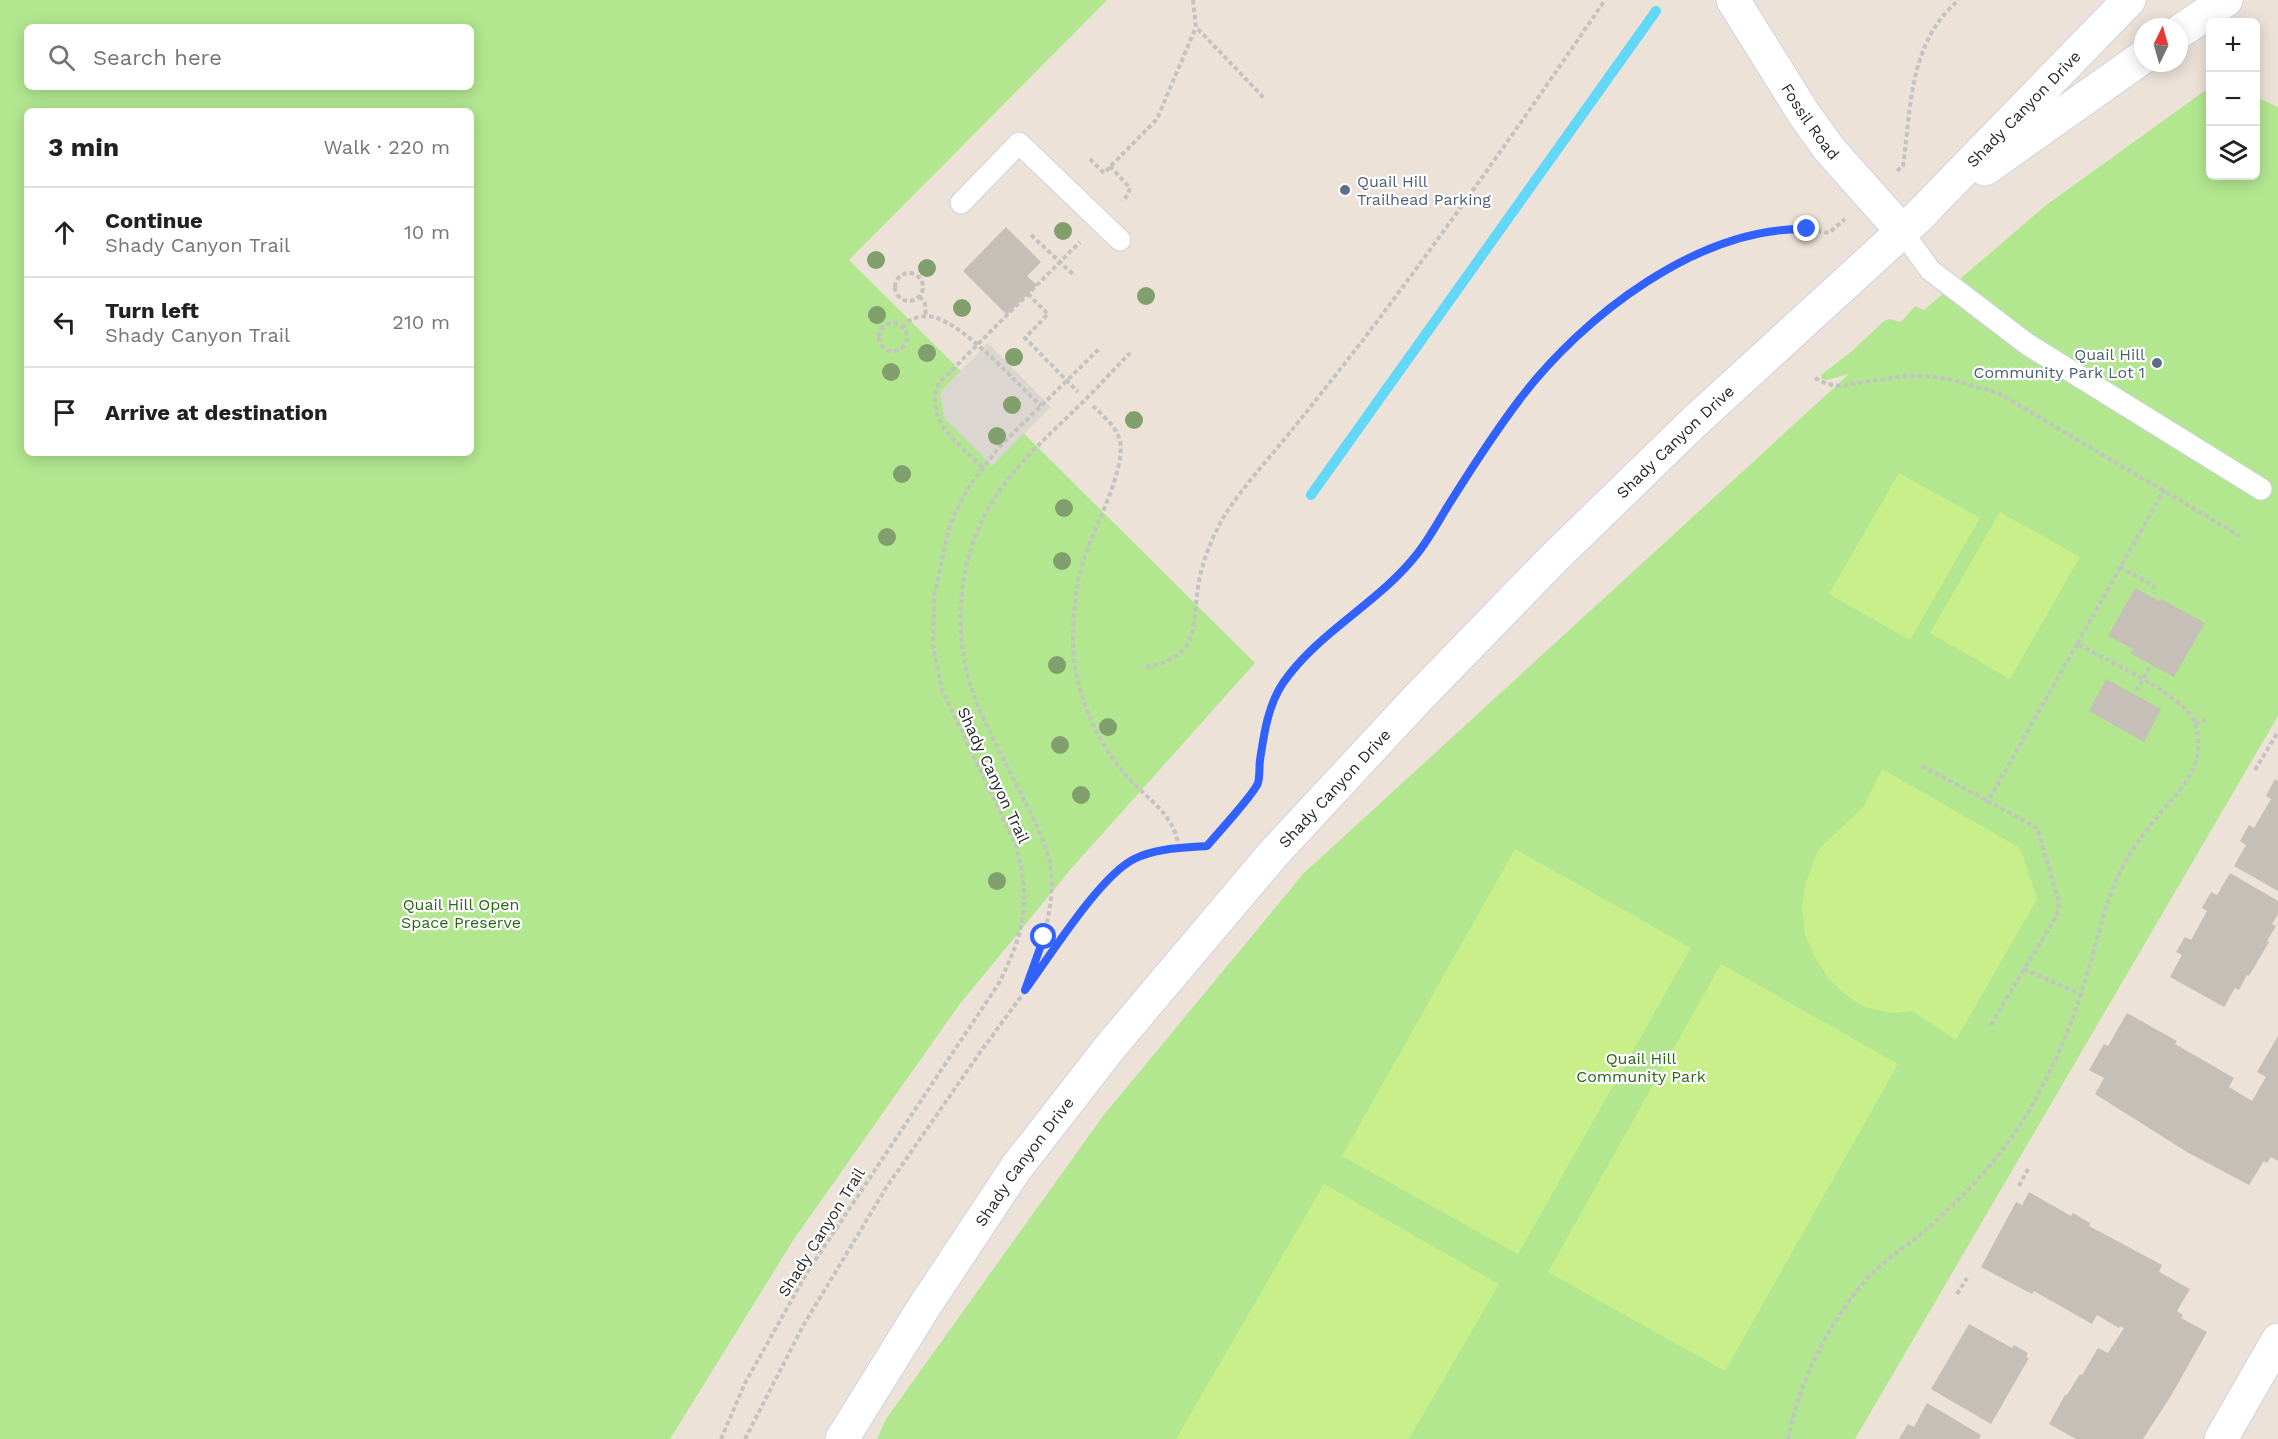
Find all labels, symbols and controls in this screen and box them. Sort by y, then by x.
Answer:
north arrow [2134,18,2188,72]
map controls [2206,18,2260,180]
button: + [2206,18,2260,72]
search box [24,24,474,90]
icon: search [45,41,78,74]
text: Search here [93,45,222,70]
street label: Shady Canyon Drive [1963,47,2085,171]
button: − [2206,72,2260,126]
street label: Fossil Road [1777,80,1843,164]
button: layers [2206,126,2260,180]
text: 3 min [48,132,119,162]
text: Walk · 220 m [323,135,450,159]
place label: Quail Hill Trailhead Parking [1357,172,1491,209]
marker: Quail Hill Trailhead Parking [1338,183,1352,197]
text: Continue [105,208,203,233]
route end [1793,215,1819,241]
icon: ahead [48,216,81,249]
text: 10 m [404,220,450,244]
text: Shady Canyon Trail [105,233,290,257]
text: Turn left [105,298,199,323]
icon: left [48,306,81,339]
text: 210 m [392,310,450,334]
text: Shady Canyon Trail [105,323,290,347]
place label: Quail Hill Community Park Lot 1 [1973,345,2145,382]
marker: Quail Hill Community Park Lot 1 [2150,356,2164,370]
street label: Shady Canyon Drive [1612,381,1738,502]
icon: arrive [48,396,81,429]
text: Arrive at destination [105,400,328,425]
street label: Shady Canyon Trail [954,704,1033,846]
street label: Shady Canyon Drive [1275,725,1395,852]
park label: Quail Hill Open Space Preserve [401,895,521,932]
route start [1030,923,1056,949]
park label: Quail Hill Community Park [1576,1049,1706,1086]
street label: Shady Canyon Drive [971,1093,1078,1230]
street label: Shady Canyon Trail [774,1164,869,1300]

